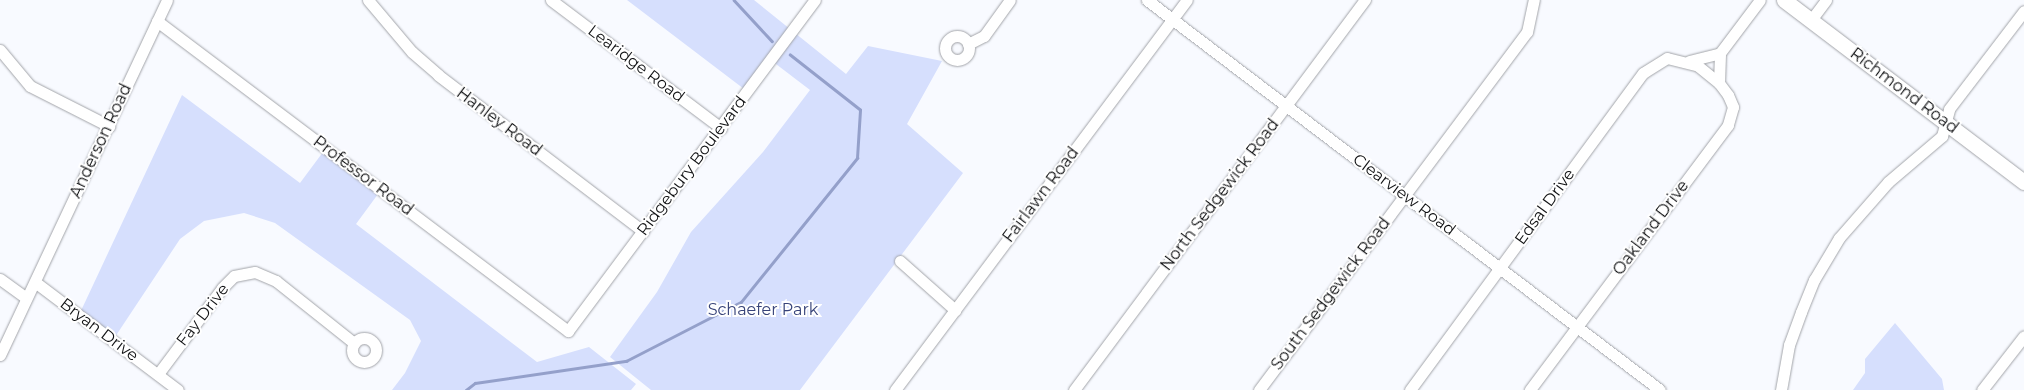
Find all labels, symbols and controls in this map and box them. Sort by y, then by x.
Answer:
street label: Learidge Road [584,21,688,107]
street label: Richmond Road [1846,44,1962,138]
street label: Anderson Road [66,81,136,201]
street label: Hanley Road [453,84,545,160]
street label: Ridgebury Boulevard [633,92,751,240]
street label: North Sedgewick Road [1157,115,1283,275]
street label: Professor Road [309,132,417,220]
street label: Fairlawn Road [999,144,1083,246]
street label: Clearview Road [1349,150,1459,240]
street label: Edsal Drive [1511,165,1579,249]
street label: Oakland Drive [1609,177,1693,279]
street label: South Sedgewick Road [1267,214,1395,374]
street label: Fay Drive [173,280,233,350]
street label: Bryan Drive [56,294,142,366]
park label: Schaefer Park [708,300,818,320]

